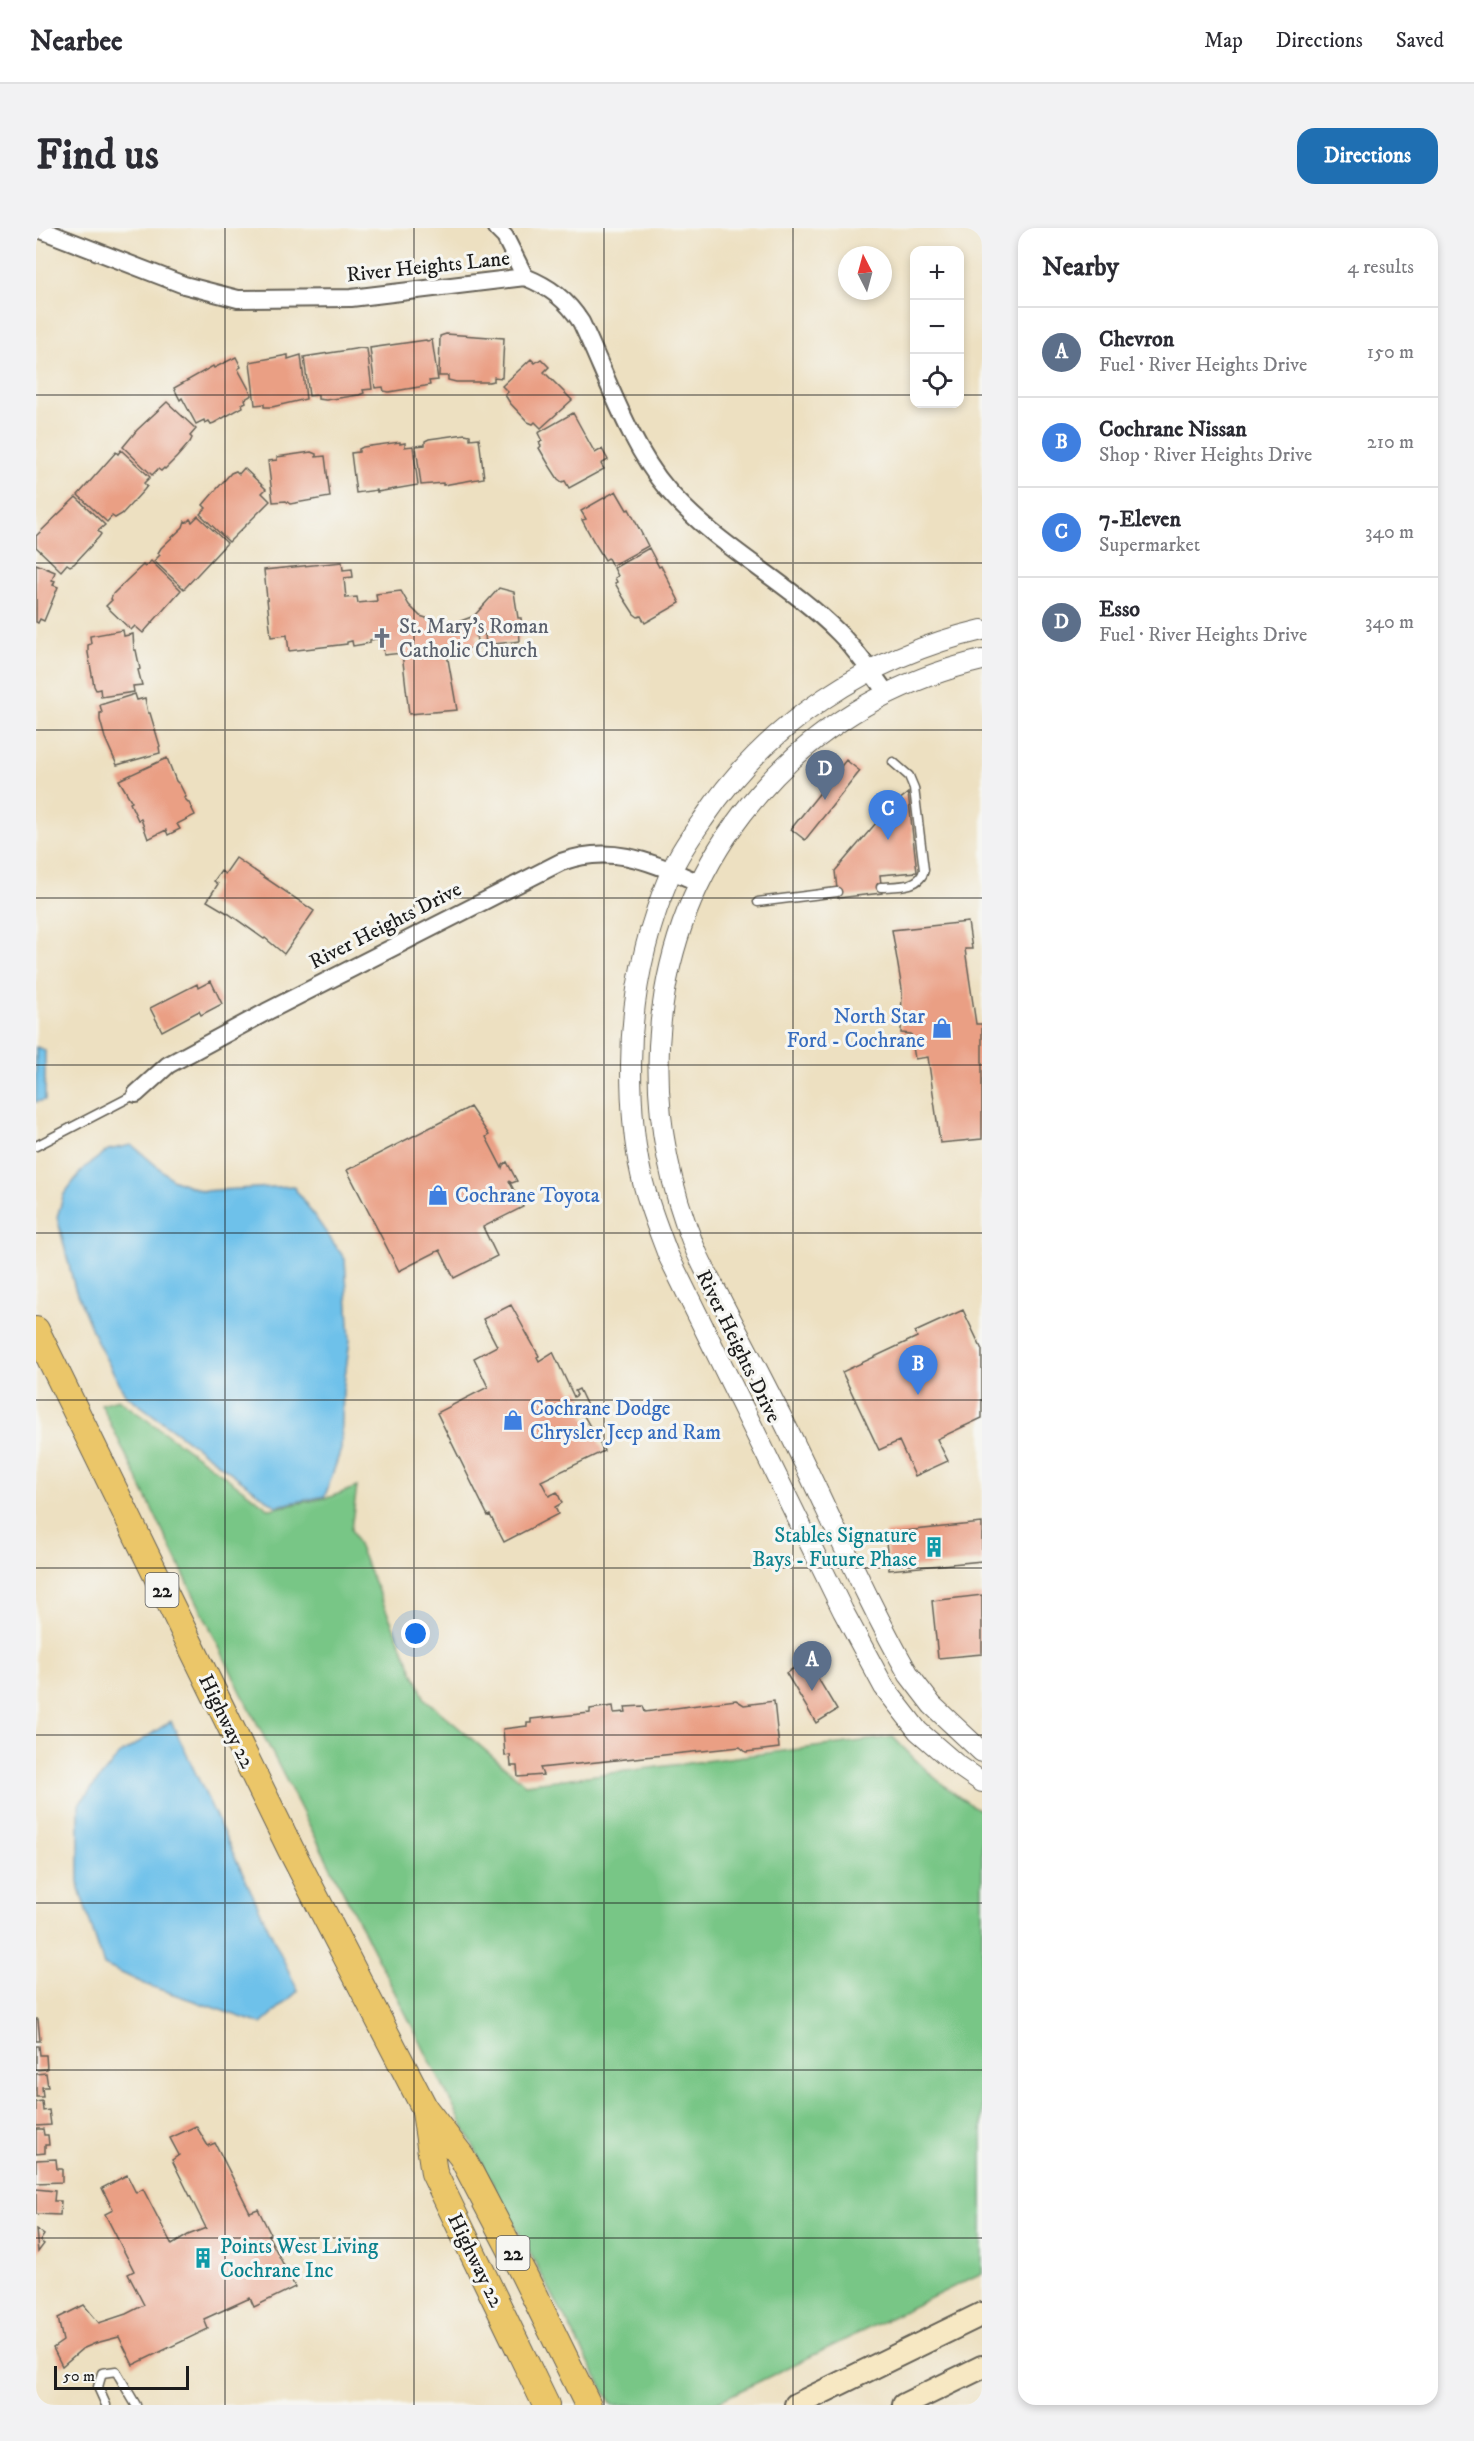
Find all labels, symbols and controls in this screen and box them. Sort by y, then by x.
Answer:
text: Nearbee [30,24,123,59]
text: Map [1204,28,1243,54]
text: Directions [1276,28,1363,54]
text: Saved [1396,28,1444,54]
button: Directions [1297,128,1438,184]
text: Find us [36,130,159,182]
street label: River Heights Lane [345,245,511,288]
north arrow [838,246,892,300]
map controls [910,246,964,408]
button: + [910,246,964,300]
text: Nearby [1042,251,1119,284]
text: 4 results [1347,255,1414,280]
button: − [910,300,964,354]
text: Chevron [1099,326,1174,353]
text: A [1055,340,1068,365]
text: 150 m [1367,340,1414,365]
text: Fuel · River Heights Drive [1099,353,1307,378]
button: locate [910,354,964,408]
text: Cochrane Nissan [1099,416,1247,443]
text: B [1055,430,1068,455]
text: 210 m [1367,430,1414,455]
text: Shop · River Heights Drive [1099,443,1312,468]
text: 7-Eleven [1099,506,1181,533]
text: C [1055,520,1068,545]
text: 340 m [1365,520,1414,545]
text: Supermarket [1099,533,1200,558]
text: Esso [1099,596,1140,623]
text: D [1054,610,1069,635]
text: 340 m [1365,610,1414,635]
place label: St. Mary's Roman Catholic Church [399,614,549,664]
text: Fuel · River Heights Drive [1099,623,1307,648]
church icon: St. Mary's Roman Catholic Church [370,626,394,650]
pin: D [806,750,844,800]
pin: C [868,790,908,840]
street label: River Heights Drive [305,876,466,975]
place label: North Star Ford - Cochrane [786,1004,925,1054]
shop icon: North Star Ford - Cochrane [930,1016,954,1040]
shop icon: Cochrane Toyota [426,1183,450,1207]
place label: Cochrane Toyota [455,1183,600,1209]
street label: River Heights Drive [690,1266,787,1428]
pin: B [898,1346,938,1395]
place label: Cochrane Dodge Chrysler Jeep and Ram [530,1396,721,1446]
shop icon: Cochrane Dodge Chrysler Jeep and Ram [501,1408,525,1432]
place label: Stables Signature Bays - Future Phase [752,1523,917,1573]
building icon: Stables Signature Bays - Future Phase [922,1535,946,1559]
road number: 22 [146,1573,178,1607]
your location [401,1619,430,1648]
pin: A [792,1642,832,1691]
street label: Highway 22 [192,1670,260,1773]
street label: Highway 22 [441,2209,509,2312]
place label: Points West Living Cochrane Inc [220,2234,379,2284]
road number: 22 [496,2236,530,2270]
building icon: Points West Living Cochrane Inc [191,2246,215,2270]
scale bar [54,2363,189,2390]
text: 50 m [63,2366,95,2386]

